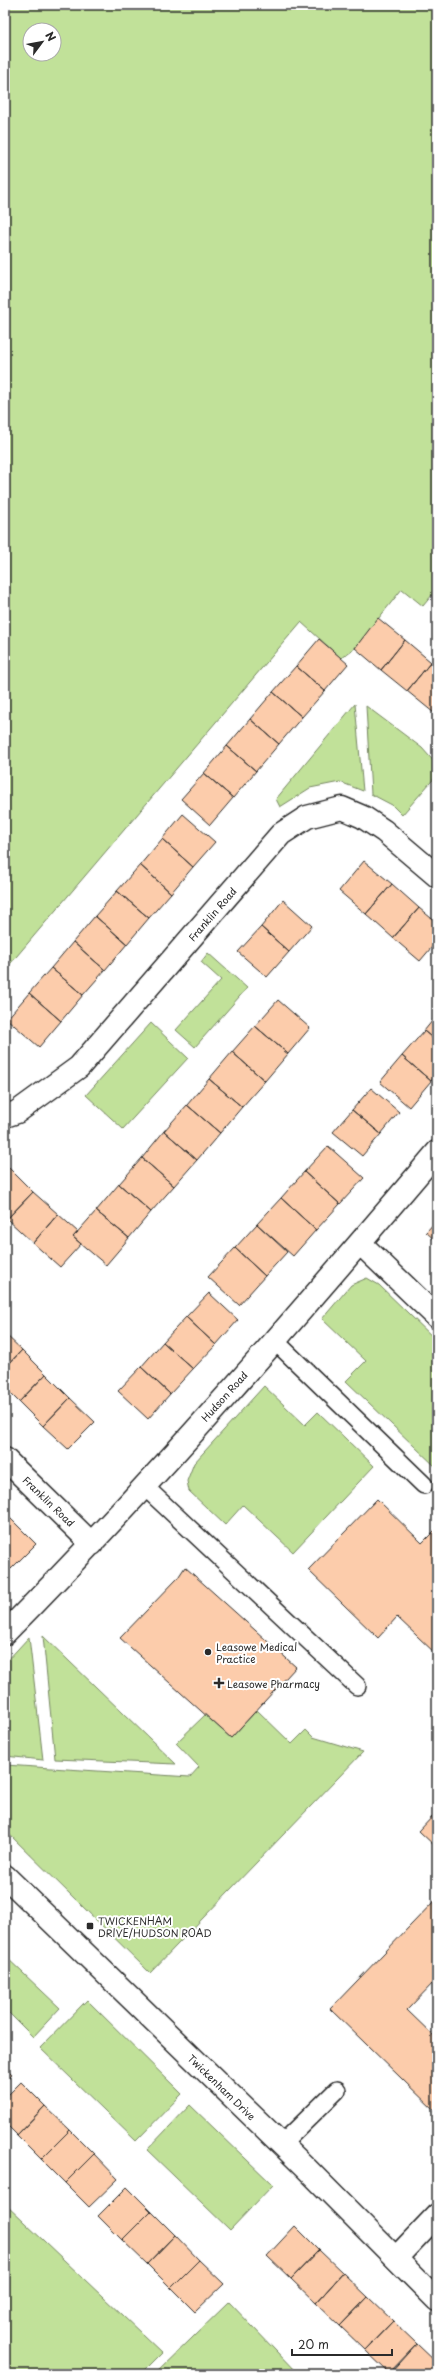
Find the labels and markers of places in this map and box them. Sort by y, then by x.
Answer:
place label: Leasowe Medical Practice [216,1639,297,1666]
marker: Leasowe Medical Practice [203,1647,213,1657]
place label: Leasowe Pharmacy [227,1676,320,1691]
marker: Leasowe Pharmacy [214,1678,224,1688]
place label: TWICKENHAM DRIVE/HUDSON ROAD [98,1913,212,1940]
marker: TWICKENHAM DRIVE/HUDSON ROAD [85,1921,95,1931]

